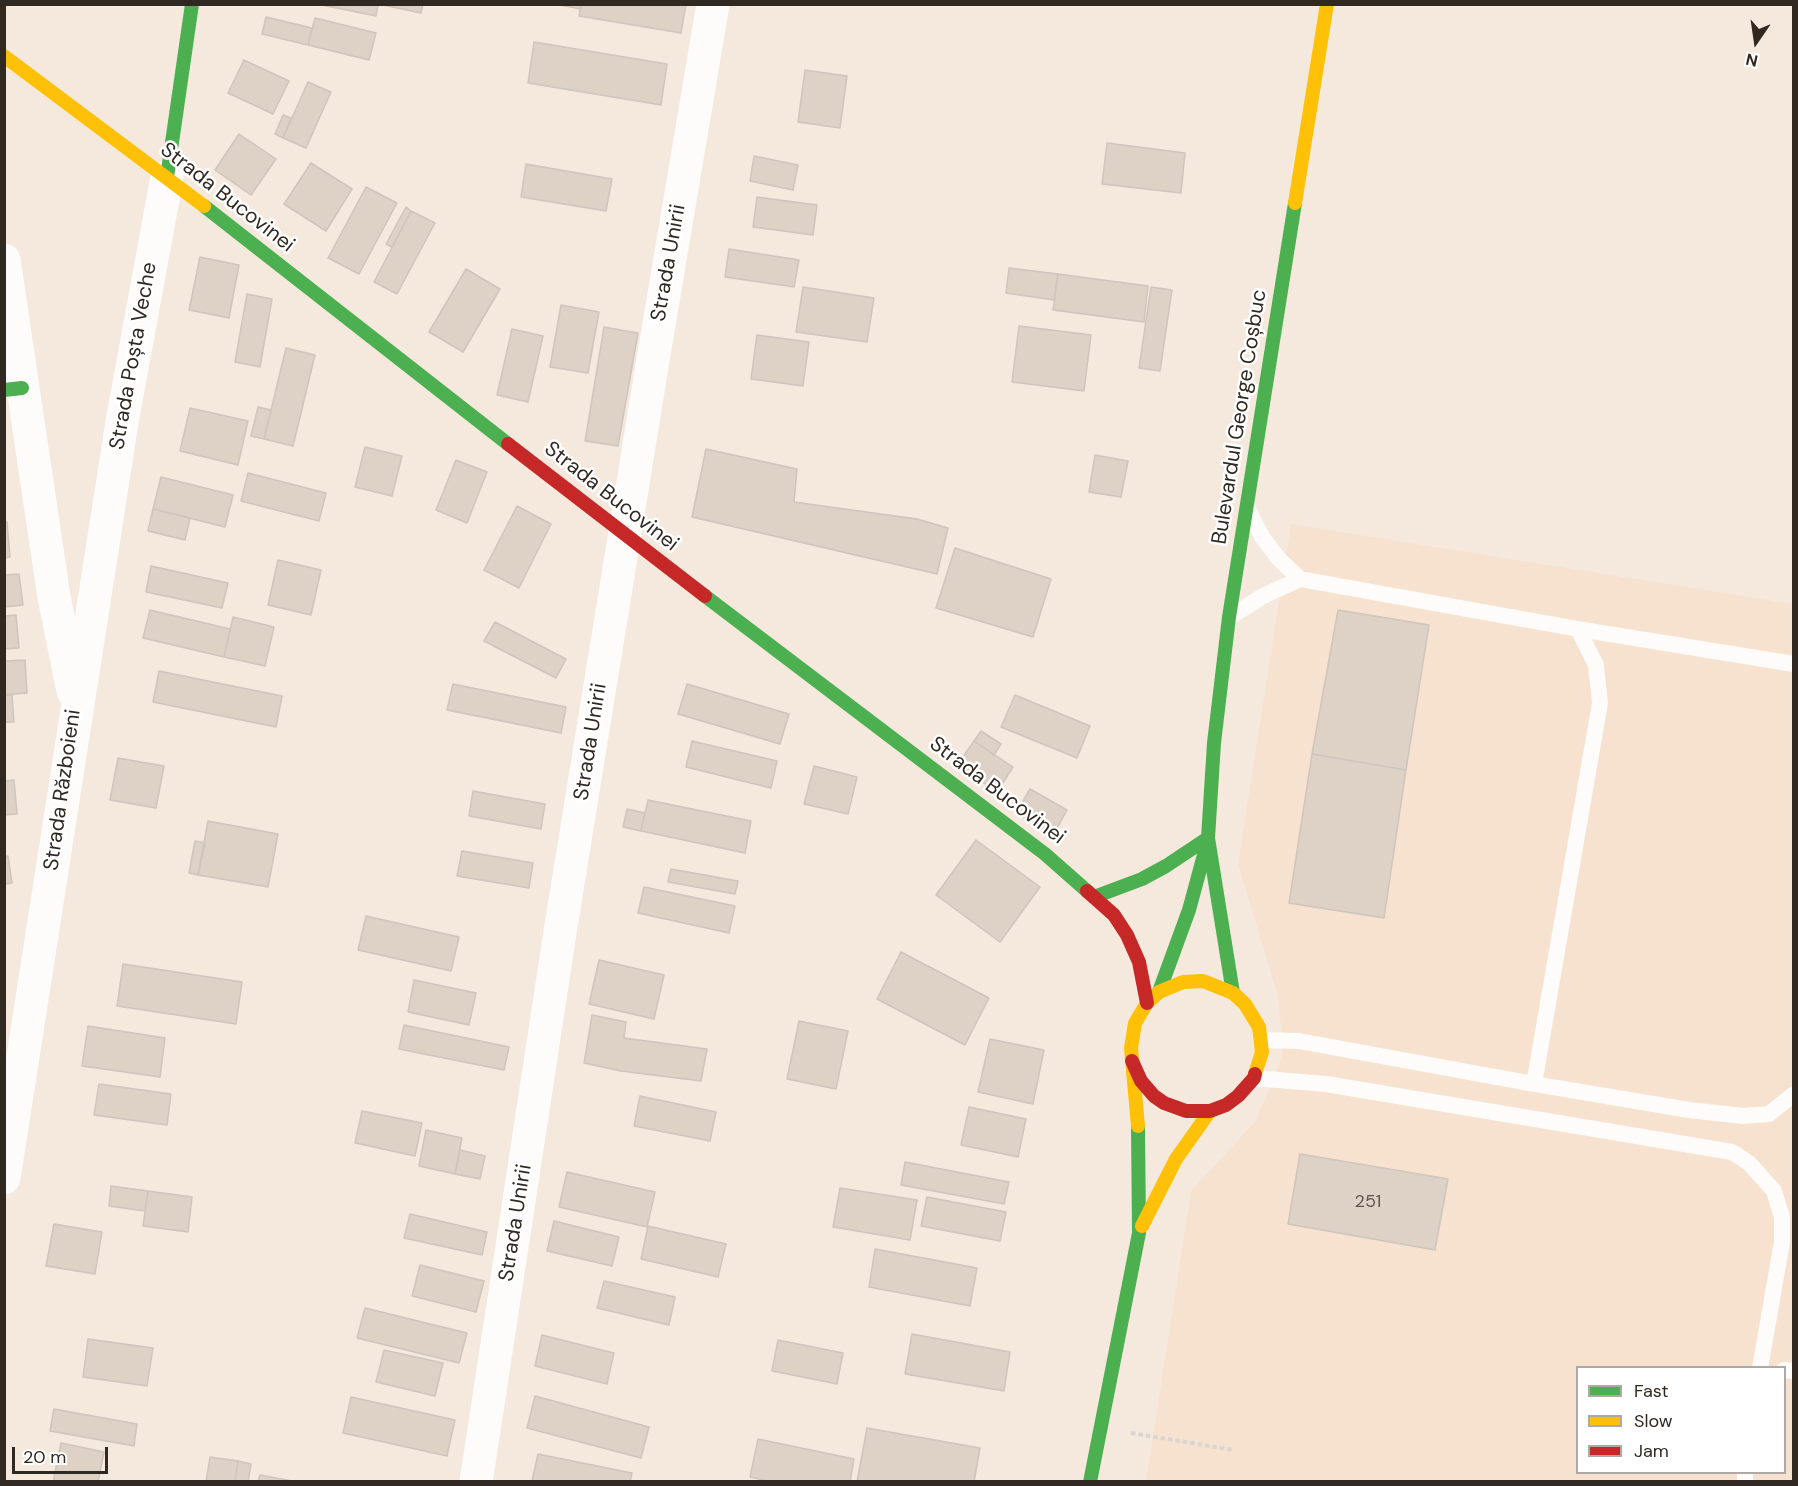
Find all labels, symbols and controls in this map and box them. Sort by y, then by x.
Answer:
north arrow [1726,12,1786,72]
text: N [1744,48,1760,72]
street label: Strada Bucovinei [155,138,299,258]
street label: Strada Unirii [646,202,692,324]
street label: Strada Poșta Veche [105,260,163,452]
street label: Bulevardul George Coșbuc [1207,288,1273,546]
street label: Strada Bucovinei [539,437,683,557]
street label: Strada Unirii [569,682,613,802]
street label: Strada Războieni [39,708,87,872]
street label: Strada Bucovinei [924,732,1070,850]
street label: Strada Unirii [494,1163,538,1283]
house number: 251 [1355,1191,1381,1213]
legend [1576,1366,1786,1474]
text: Fast [1634,1379,1669,1403]
text: Slow [1634,1409,1673,1433]
scale bar [15,1435,111,1473]
text: Jam [1634,1439,1669,1463]
text: 20 m [23,1445,66,1469]

